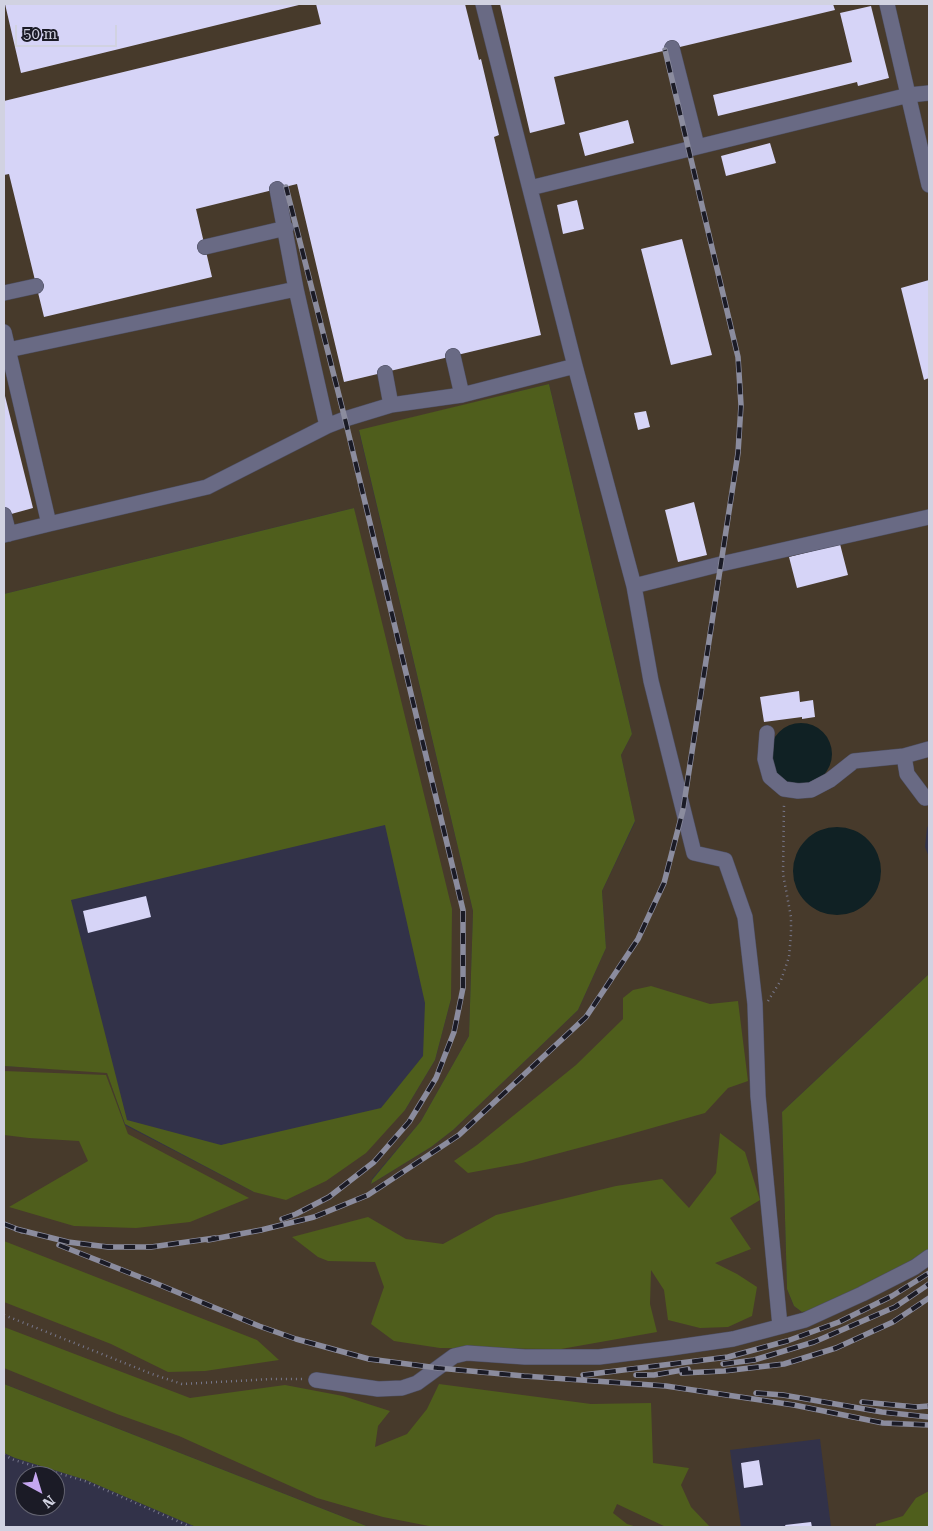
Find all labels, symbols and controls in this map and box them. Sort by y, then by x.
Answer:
scale bar [18,15,120,47]
text: 50 m [23,25,57,43]
north arrow [15,1466,65,1516]
text: N [40,1492,58,1511]

